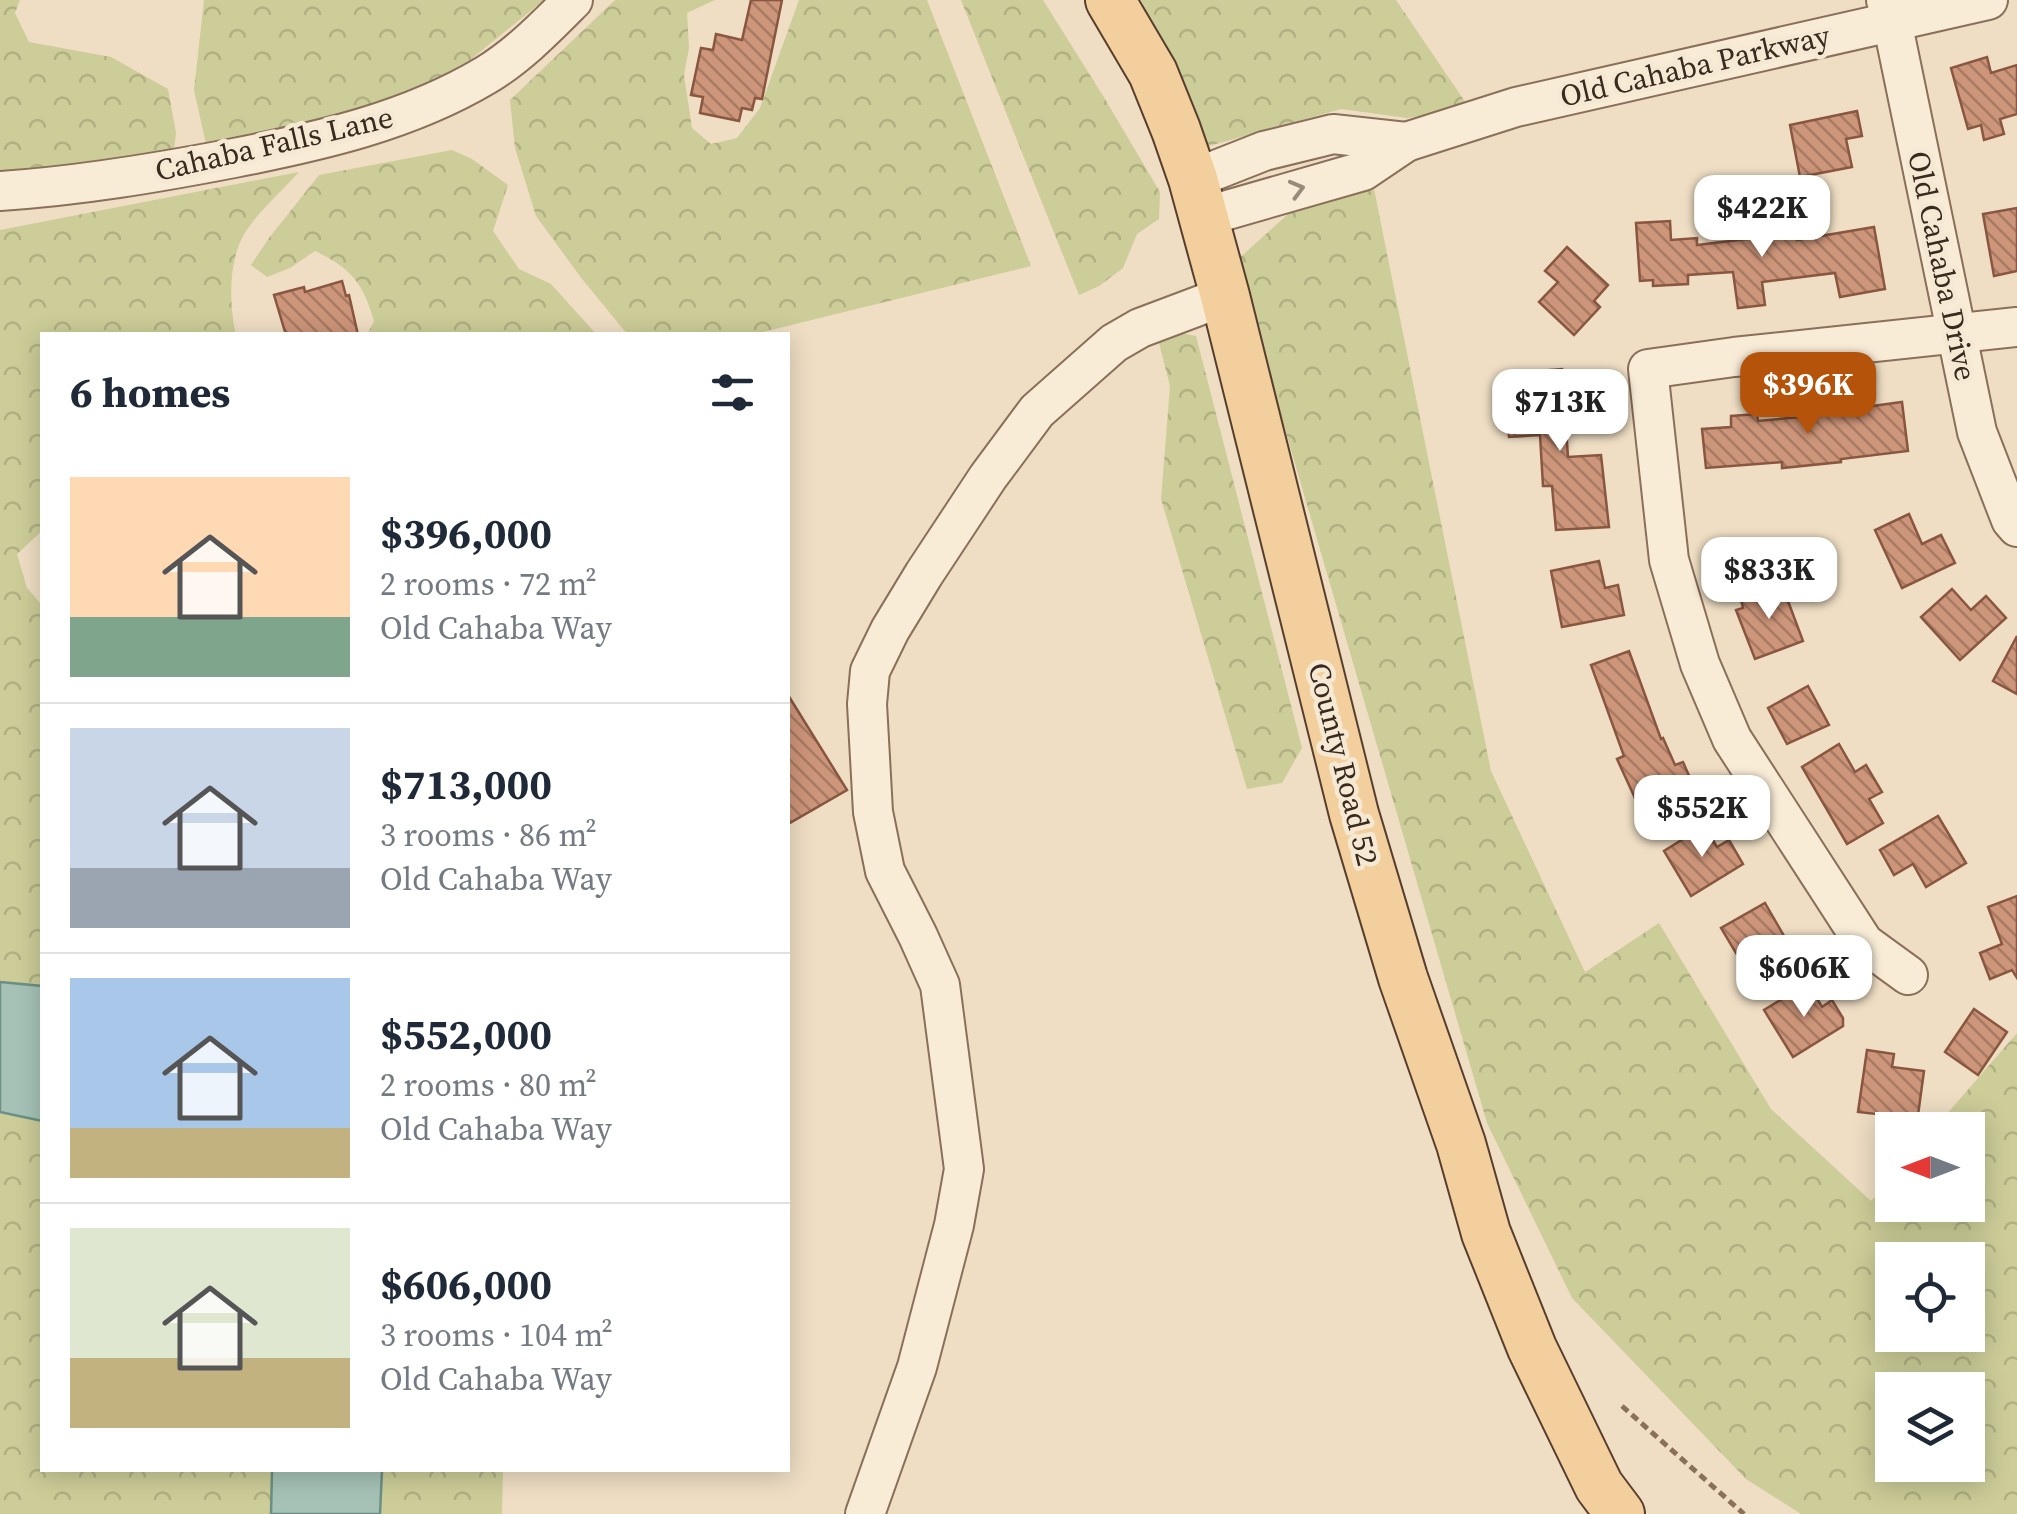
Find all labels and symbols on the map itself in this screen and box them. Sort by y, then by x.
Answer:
street label: Old Cahaba Parkway [1556,14,1834,116]
street label: Cahaba Falls Lane [151,96,397,191]
street label: Old Cahaba Drive [1898,147,1987,384]
pin: $422K [1692,175,1832,260]
one-way arrow [1288,179,1305,200]
pin: $396K [1738,352,1878,437]
pin: $713K [1490,369,1630,454]
pin: $833K [1699,537,1839,622]
street label: County Road 52 [1298,658,1389,870]
pin: $552K [1632,775,1772,860]
pin: $606K [1734,935,1874,1020]
north arrow [1875,1112,1985,1222]

